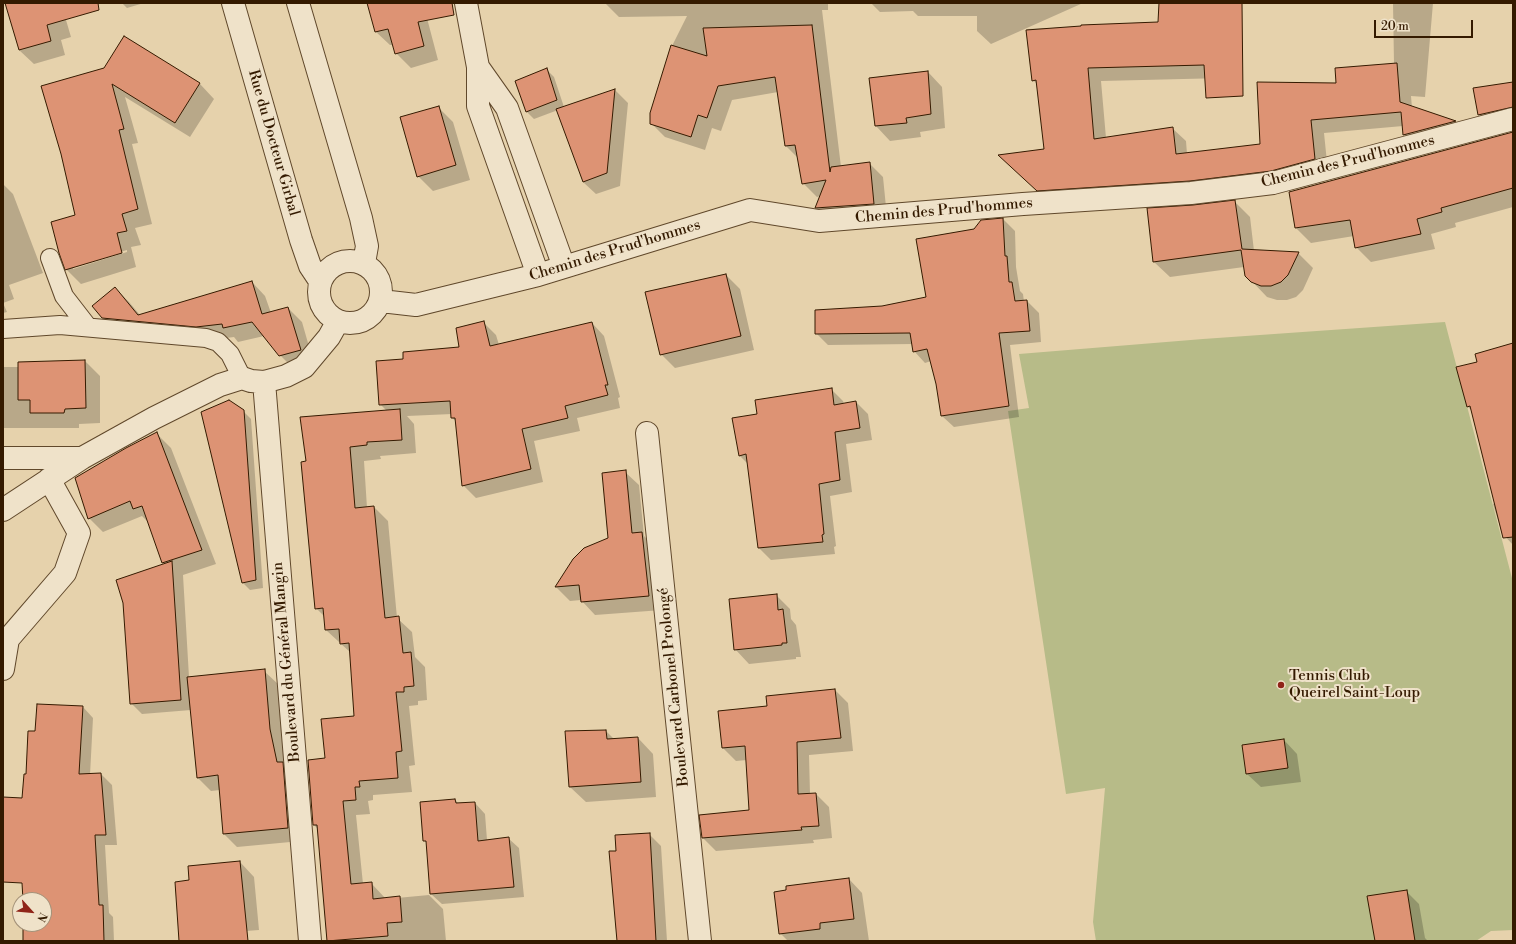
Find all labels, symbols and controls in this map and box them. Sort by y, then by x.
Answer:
scale bar [1376,12,1475,38]
text: 20 m [1381,19,1409,34]
street label: Rue du Docteur Girbal [244,68,302,218]
street label: Chemin des Prud'hommes [1259,132,1437,192]
street label: Chemin des Prud'hommes [855,194,1033,228]
street label: Chemin des Prud'hommes [527,216,703,286]
street label: Boulevard du Général Mangin [269,561,305,763]
street label: Boulevard Carbonel Prolongé [655,587,693,787]
place label: Tennis Club Queirel Saint-Loup [1289,667,1420,702]
marker: Tennis Club Queirel Saint-Loup [1276,680,1286,690]
north arrow [12,892,52,932]
text: N [34,910,50,924]

